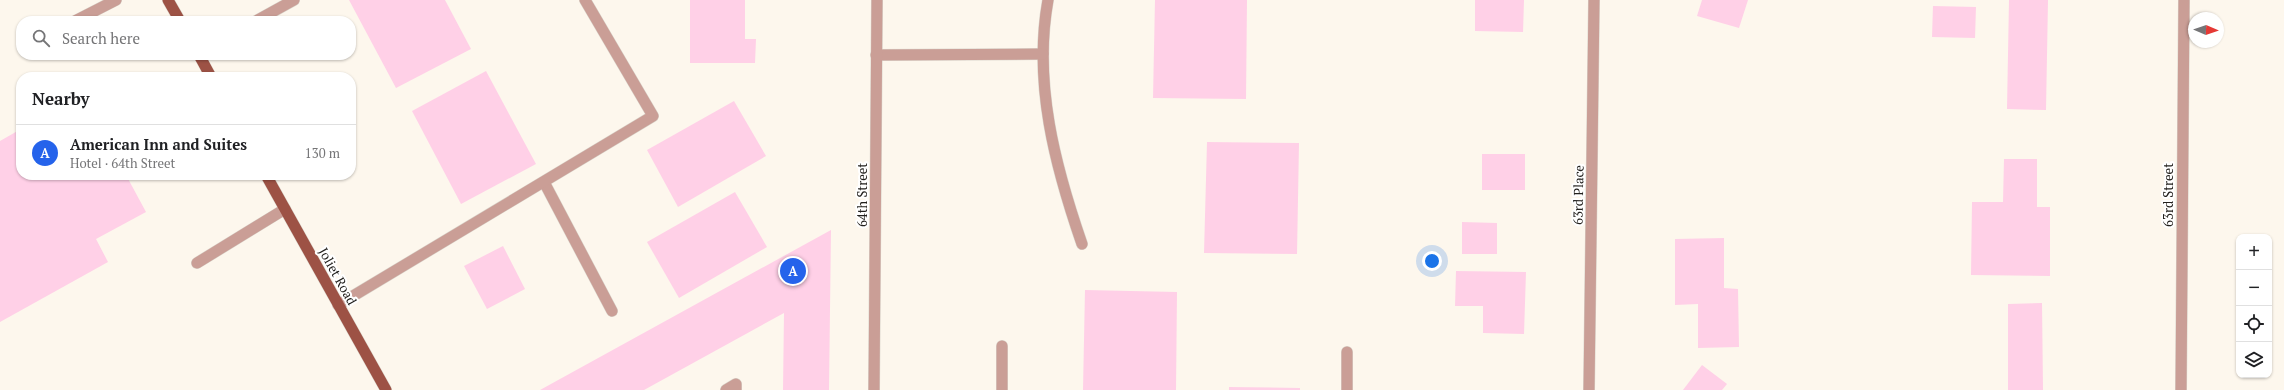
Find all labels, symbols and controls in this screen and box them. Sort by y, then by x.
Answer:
north arrow [2188,12,2224,48]
search box [16,16,356,60]
icon: search [30,27,52,49]
text: Search here [62,28,140,48]
text: Nearby [32,87,90,110]
text: American Inn and Suites [70,134,247,154]
text: A [40,144,50,162]
text: 130 m [305,144,340,162]
text: Hotel · 64th Street [70,154,175,172]
street label: 64th Street [853,163,871,227]
street label: 63rd Street [2159,163,2177,227]
street label: 63rd Place [1568,165,1588,225]
map controls [2236,234,2272,378]
button: + [2236,234,2272,270]
street label: Joliet Road [315,244,361,308]
your location [1422,251,1442,271]
pin: A [780,256,806,286]
button: − [2236,270,2272,306]
button: locate [2236,306,2272,342]
button: layers [2236,342,2272,378]

